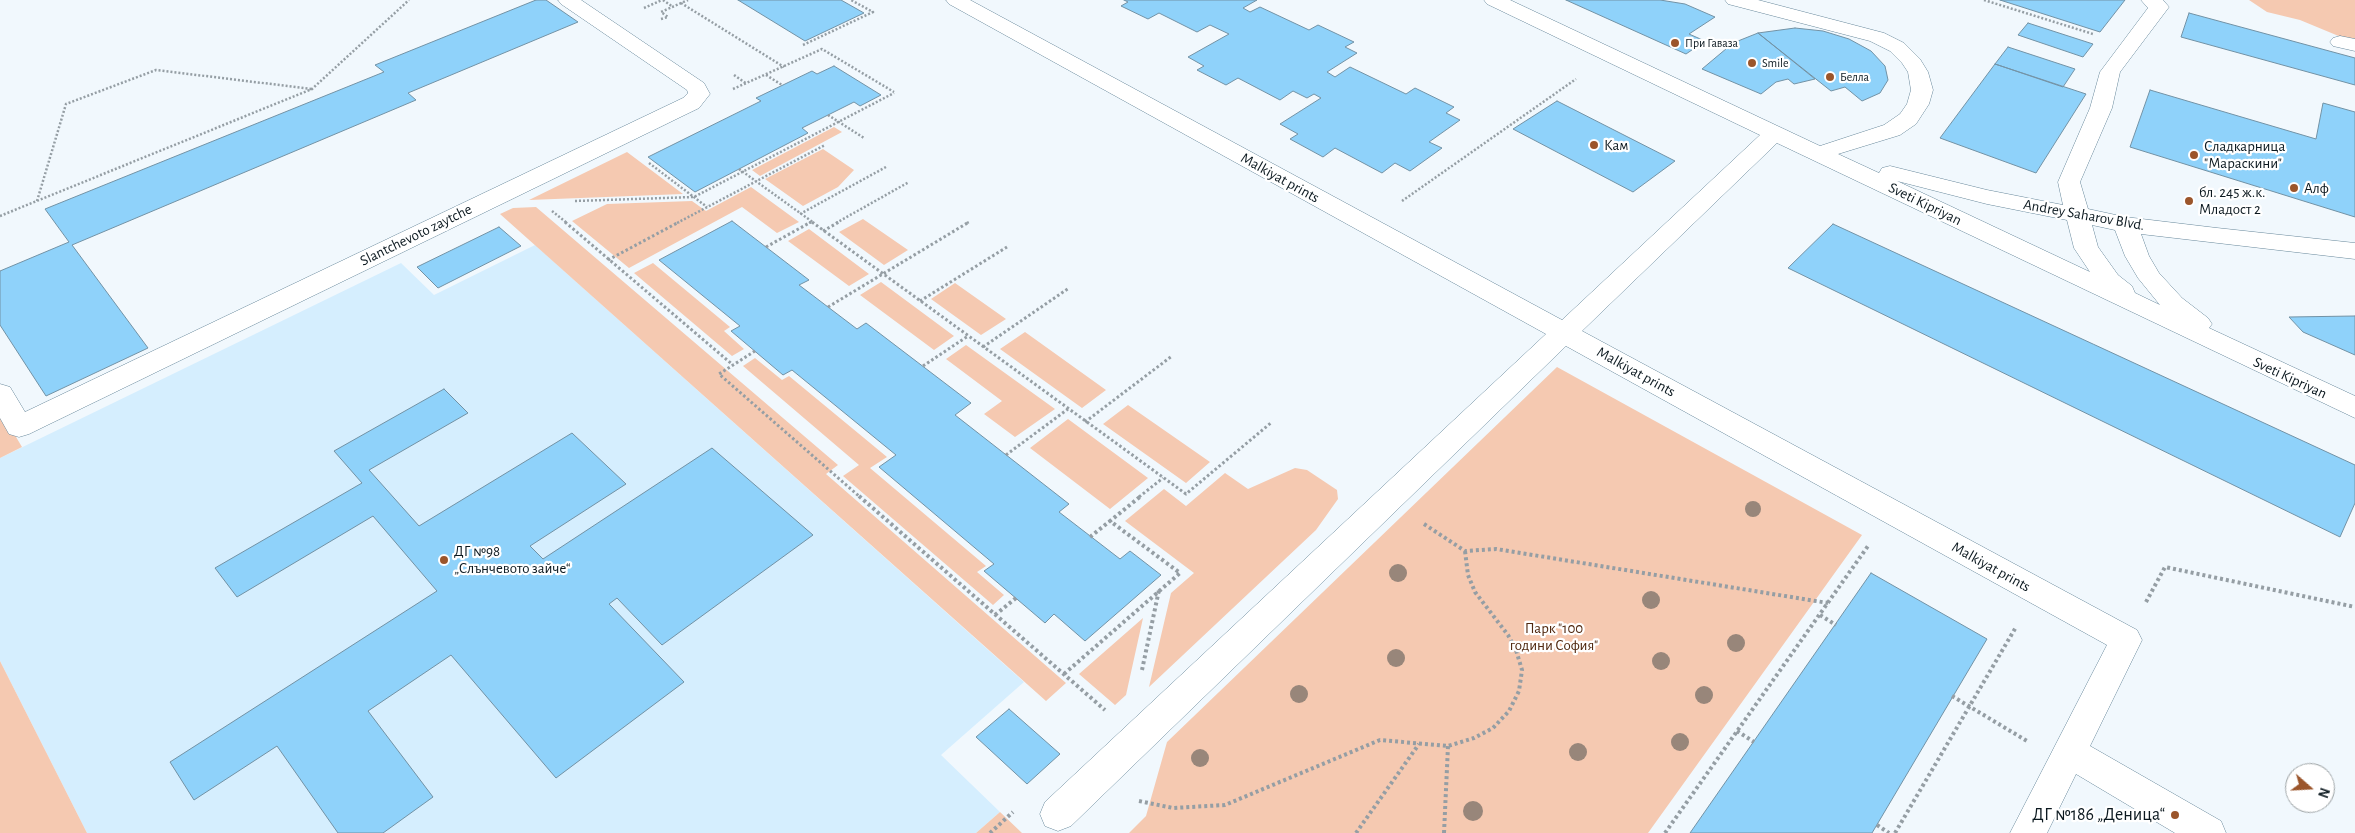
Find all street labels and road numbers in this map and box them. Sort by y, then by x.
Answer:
street label: Malkiyat prints [1238,149,1322,207]
street label: Sveti Kipriyan [1885,179,1965,229]
street label: Andrey Saharov Blvd. [2022,195,2146,235]
street label: Slantchevoto zaytche [357,200,475,270]
street label: Malkiyat prints [1594,343,1678,401]
street label: Sveti Kipriyan [2250,353,2330,403]
street label: Malkiyat prints [1949,538,2033,596]

